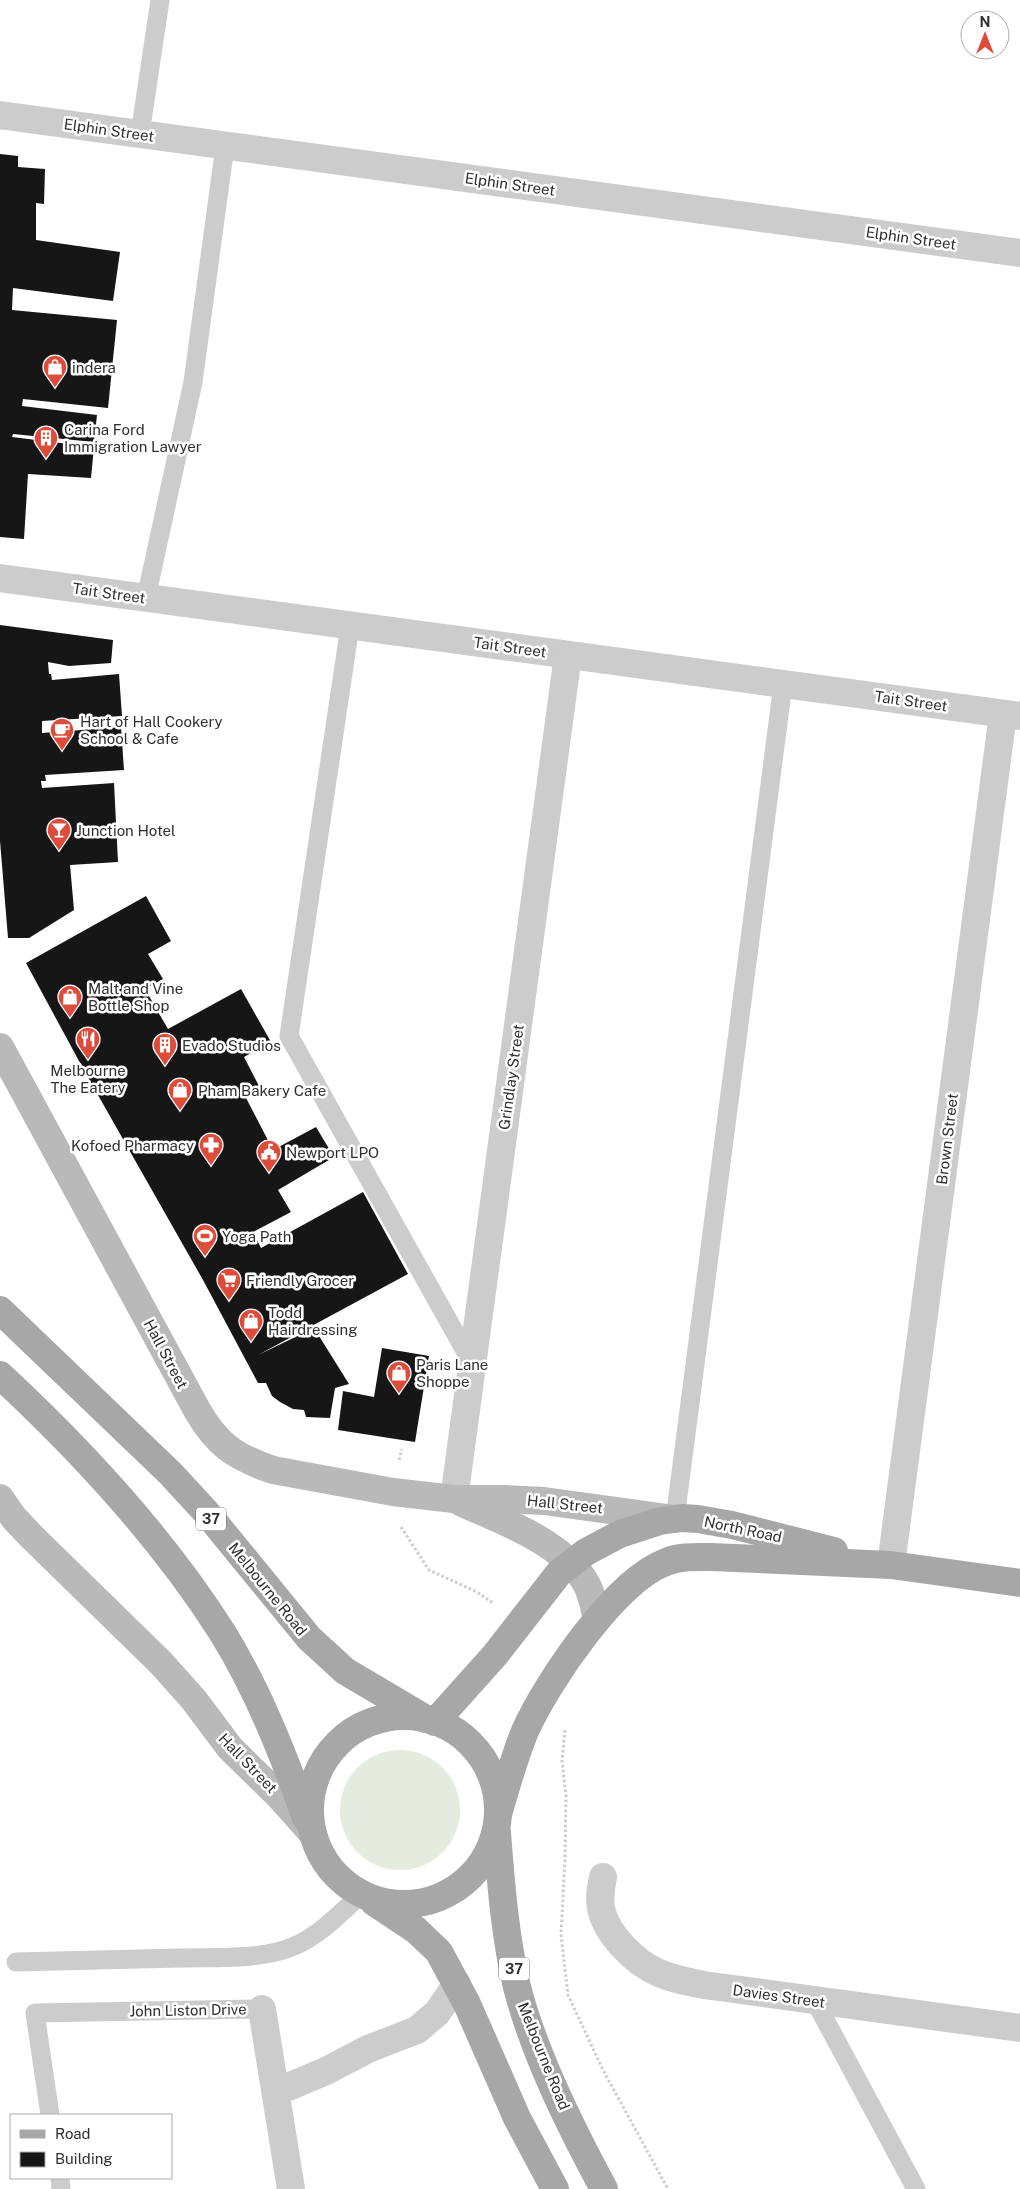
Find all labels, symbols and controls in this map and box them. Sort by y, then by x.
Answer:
north arrow [960,10,1010,60]
text: N [980,14,990,30]
street label: Elphin Street [63,115,155,145]
street label: Elphin Street [464,169,556,199]
street label: Elphin Street [865,223,957,253]
shop icon: indera [42,354,68,388]
place label: indera [72,359,116,376]
place label: Carina Ford Immigration Lawyer [64,421,202,455]
building icon: Carina Ford Immigration Lawyer [33,425,59,459]
street label: Tait Street [72,579,147,607]
street label: Tait Street [473,633,548,661]
street label: Tait Street [874,687,949,715]
place label: Hart of Hall Cookery School & Cafe [80,713,223,747]
cafe icon: Hart of Hall Cookery School & Cafe [49,717,75,751]
bar icon: Junction Hotel [46,817,72,851]
place label: Junction Hotel [76,822,176,839]
place label: Malt and Vine Bottle Shop [88,980,183,1014]
shop icon: Malt and Vine Bottle Shop [57,984,83,1018]
street label: Grindlay Street [495,1023,527,1131]
restaurant icon: Melbourne The Eatery [75,1026,101,1060]
building icon: Evado Studios [152,1032,178,1066]
place label: Evado Studios [182,1037,281,1054]
place label: Melbourne The Eatery [50,1062,126,1096]
shop icon: Pham Bakery Cafe [167,1077,193,1111]
place label: Pham Bakery Cafe [198,1082,326,1099]
street label: Brown Street [933,1092,961,1186]
pharmacy icon: Kofoed Pharmacy [198,1132,224,1166]
place label: Kofoed Pharmacy [71,1137,194,1154]
public building icon: Newport LPO [256,1139,282,1173]
place label: Newport LPO [286,1144,379,1161]
sports icon: Yoga Path [192,1223,218,1257]
place label: Yoga Path [222,1228,292,1245]
supermarket icon: Friendly Grocer [216,1267,242,1301]
place label: Friendly Grocer [246,1272,354,1289]
place label: Todd Hairdressing [268,1304,357,1338]
shop icon: Todd Hairdressing [238,1308,264,1342]
street label: Hall Street [141,1316,191,1392]
place label: Paris Lane Shoppe [416,1356,488,1390]
shop icon: Paris Lane Shoppe [386,1360,412,1394]
street label: Hall Street [526,1492,604,1516]
road number: 37 [196,1508,226,1530]
street label: North Road [703,1512,783,1546]
street label: Melbourne Road [225,1539,311,1639]
street label: Hall Street [215,1730,281,1796]
road number: 37 [499,1958,529,1980]
street label: Davies Street [732,1981,826,2011]
street label: John Liston Drive [129,2000,247,2020]
street label: Melbourne Road [515,2000,573,2112]
legend [10,2114,172,2179]
text: Road [55,2125,91,2142]
text: Building [55,2150,113,2167]

